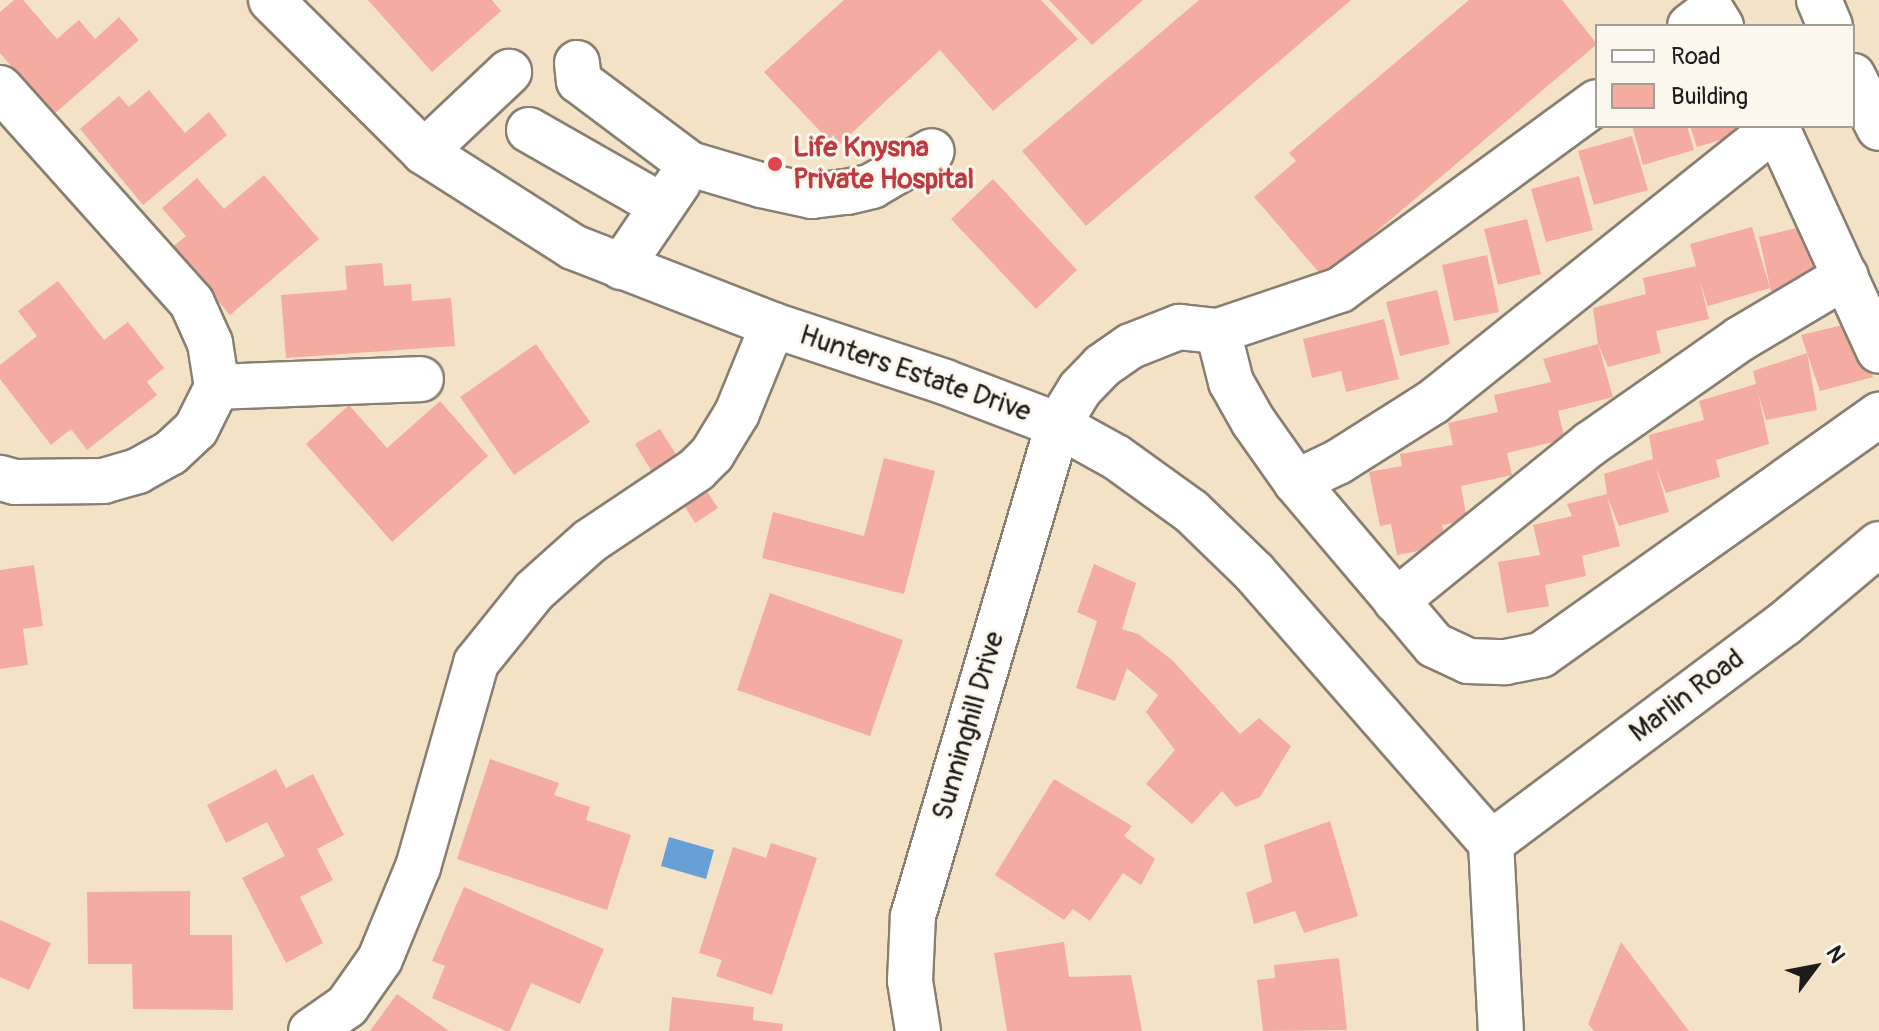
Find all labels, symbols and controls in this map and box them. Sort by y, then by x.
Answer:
legend [1595,24,1855,128]
text: Road [1671,42,1721,71]
text: Building [1671,82,1748,111]
place label: Life Knysna Private Hospital [793,131,974,197]
marker: Life Knysna Private Hospital [764,153,786,175]
street label: Hunters Estate Drive [795,319,1035,429]
street label: Sunninghill Drive [926,628,1012,824]
street label: Marlin Road [1623,642,1751,750]
north arrow [1775,927,1855,1007]
text: N [1820,941,1851,968]

